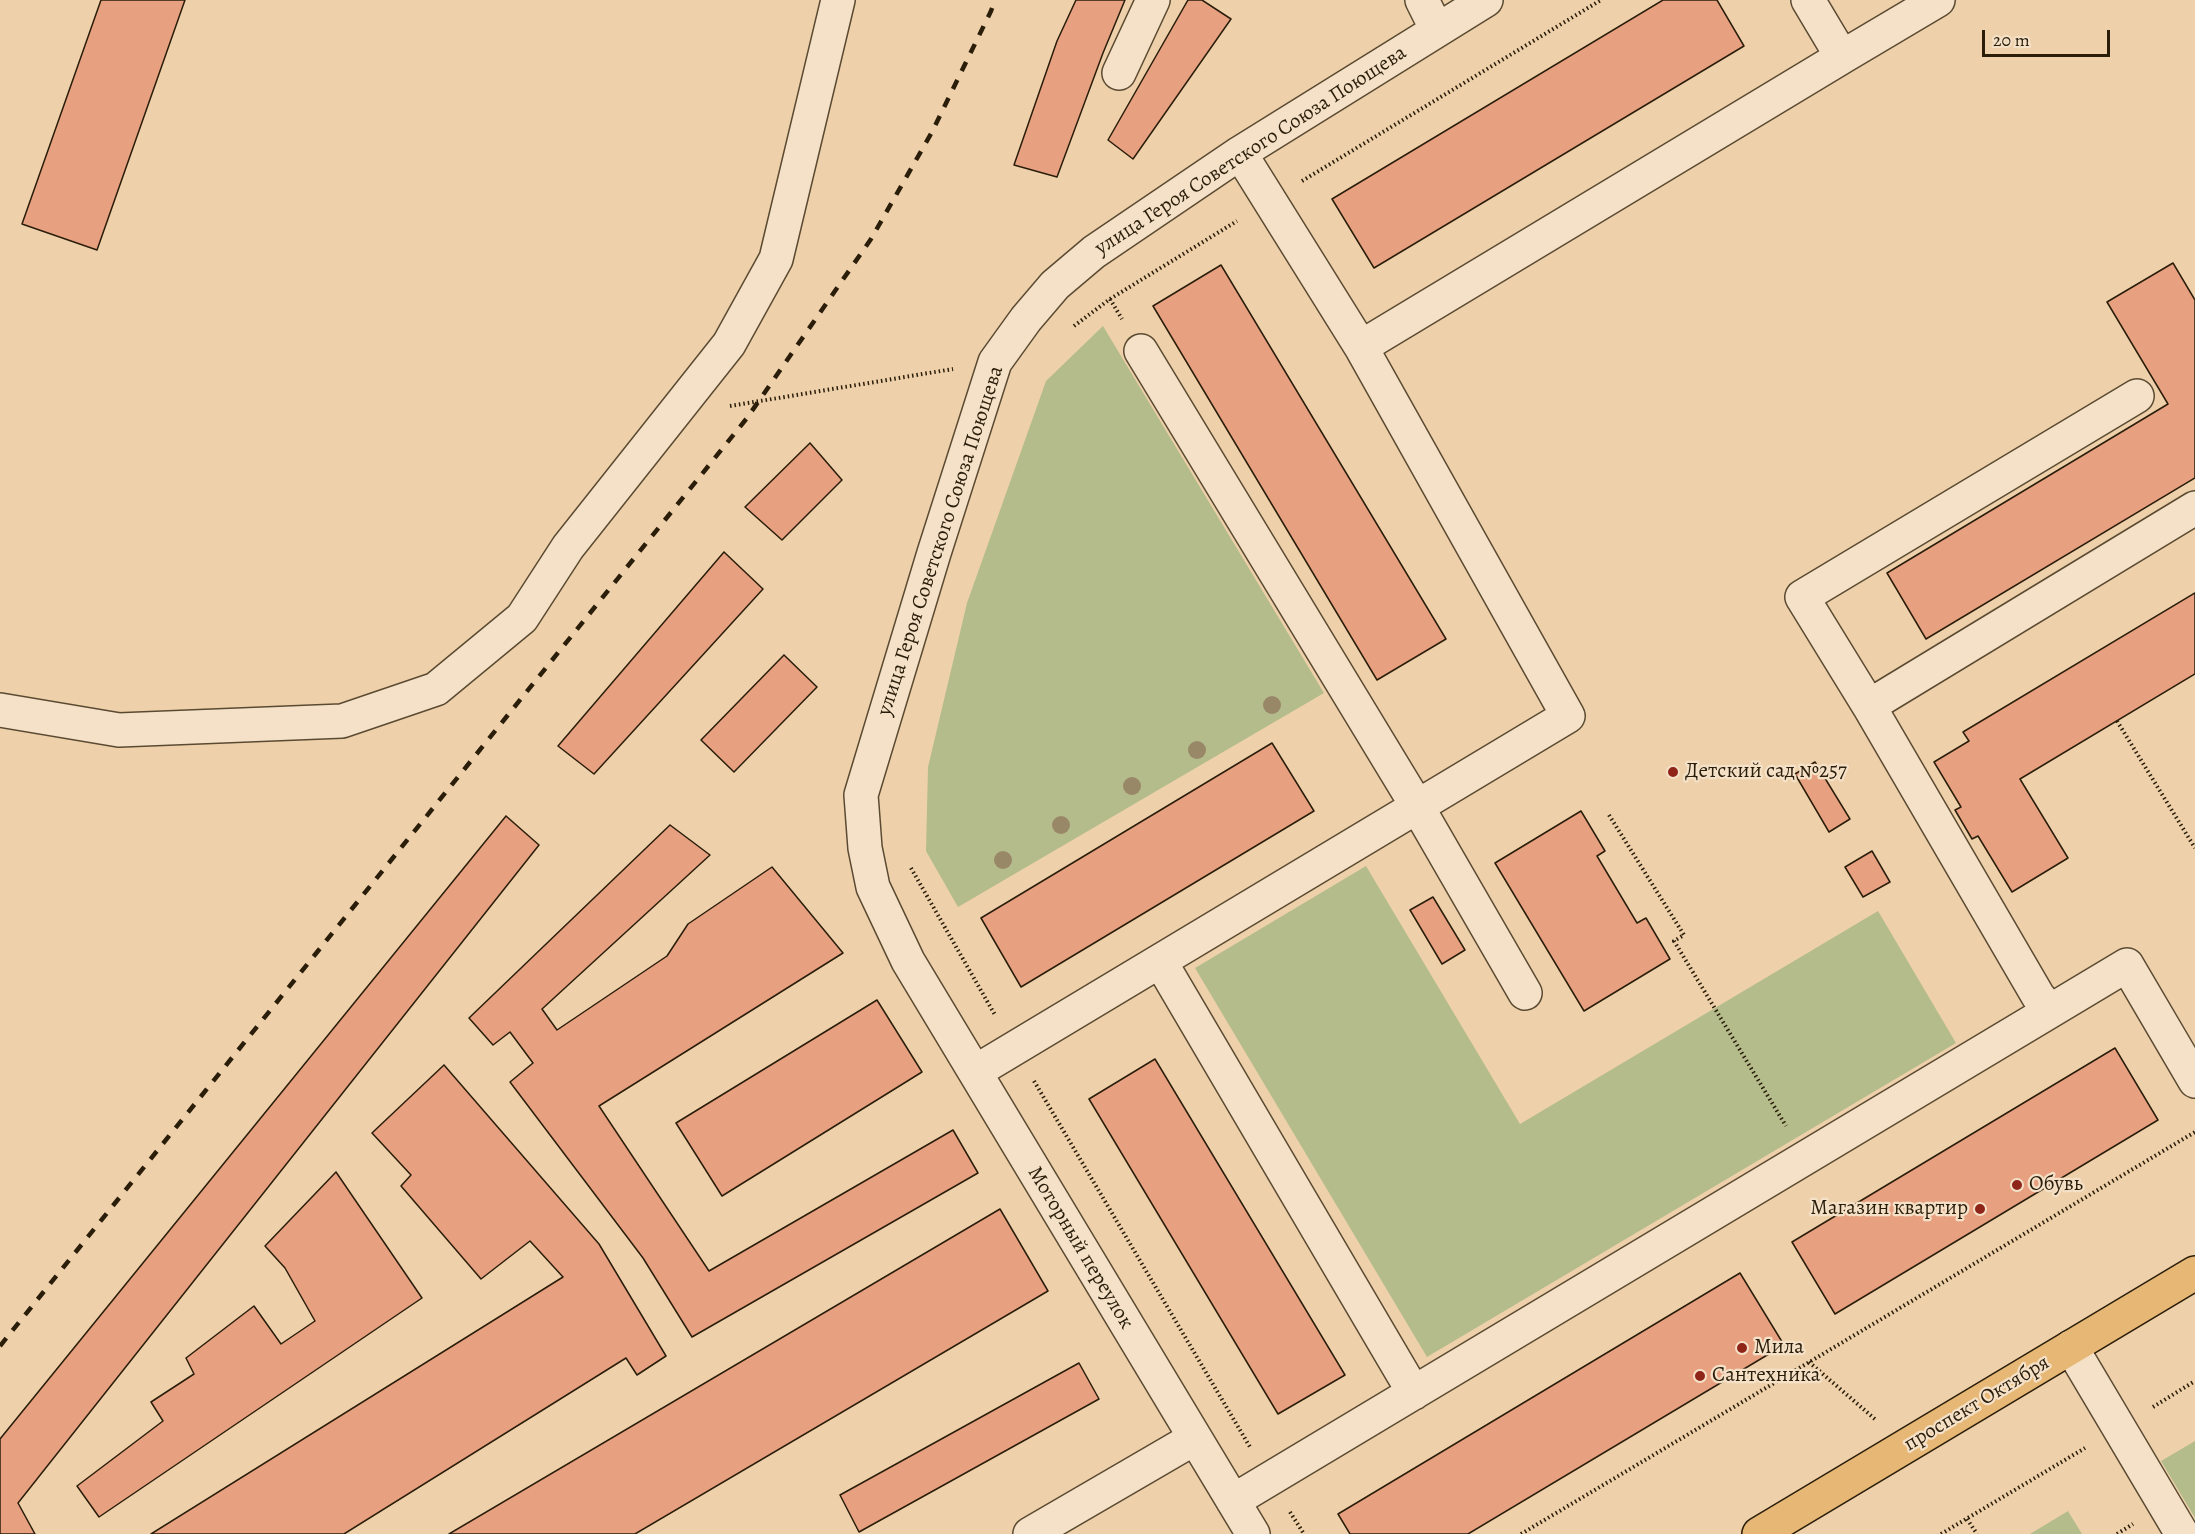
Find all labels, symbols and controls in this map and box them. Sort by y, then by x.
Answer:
scale bar [1985,18,2112,56]
text: 20 m [1993,28,2030,52]
street label: улица Героя Советского Союза Поющева [1091,41,1411,261]
street label: улица Героя Советского Союза Поющева [872,363,1010,719]
place label: Детский сад №257 [1685,759,1847,785]
marker: Детский сад №257 [1666,765,1680,779]
street label: Моторный переулок [1021,1162,1139,1334]
place label: Обувь [2029,1172,2083,1198]
marker: Обувь [2010,1178,2024,1192]
place label: Магазин квартир [1810,1196,1968,1222]
marker: Магазин квартир [1973,1202,1987,1216]
place label: Мила [1754,1335,1804,1361]
marker: Мила [1735,1341,1749,1355]
street label: проспект Октября [1900,1351,2054,1457]
place label: Сантехника [1712,1363,1821,1389]
marker: Сантехника [1693,1369,1707,1383]

